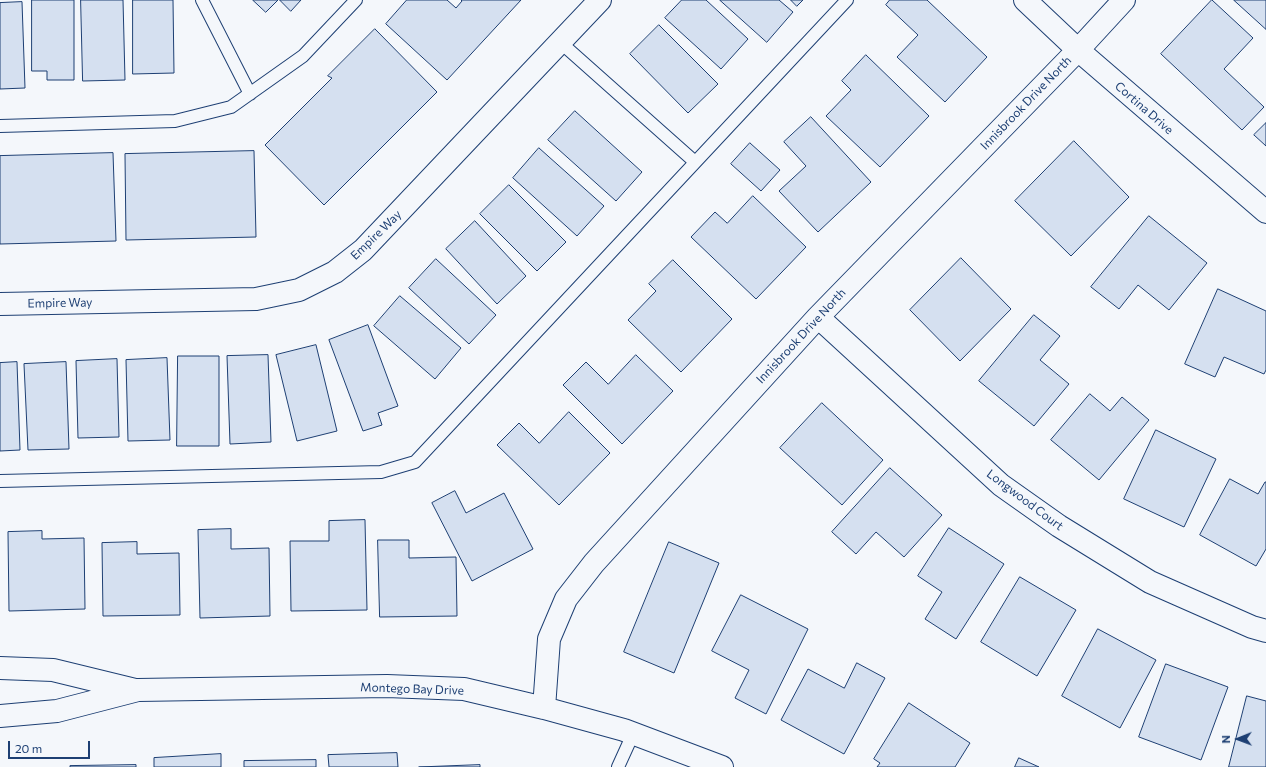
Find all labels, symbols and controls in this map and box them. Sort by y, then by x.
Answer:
street label: Innisbrook Drive North [978,53,1074,153]
street label: Cortina Drive [1112,79,1176,137]
street label: Empire Way [348,207,404,263]
street label: Innisbrook Drive North [753,286,849,386]
street label: Empire Way [27,295,93,311]
street label: Longwood Court [984,467,1066,533]
street label: Montego Bay Drive [360,680,464,698]
north arrow [1218,719,1258,759]
scale bar [10,733,92,759]
text: N [1219,735,1232,743]
text: 20 m [15,741,42,755]

